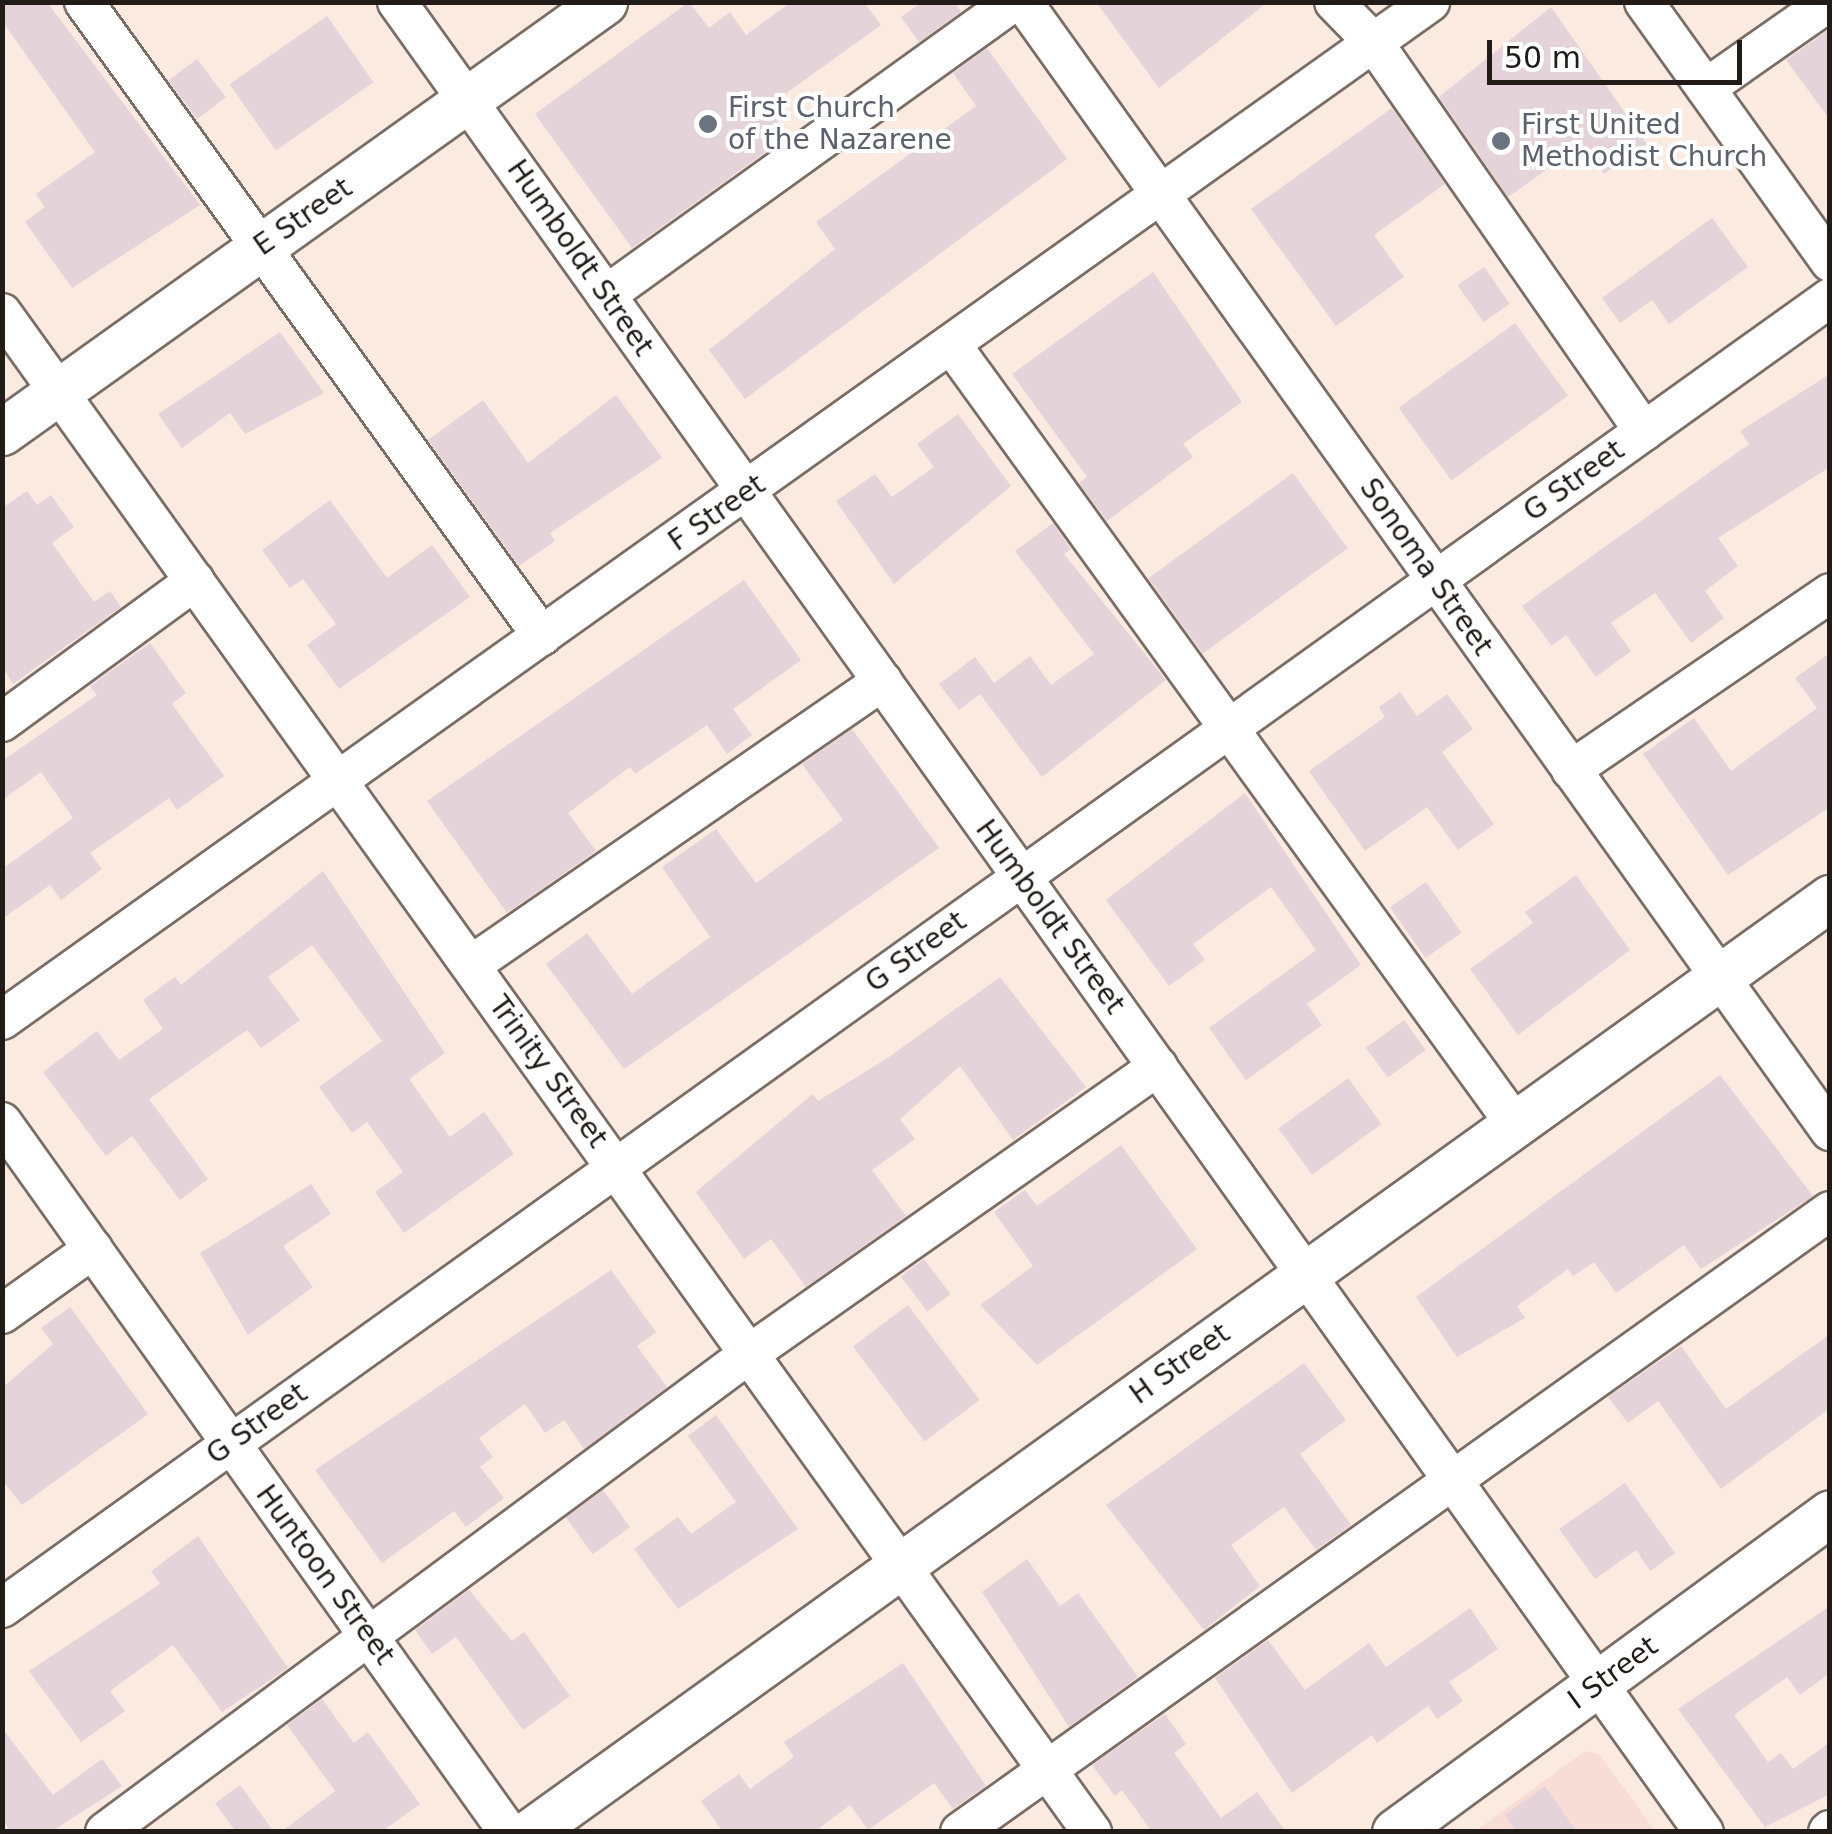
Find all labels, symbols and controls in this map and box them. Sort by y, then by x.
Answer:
scale bar [1492,20,1747,82]
text: 50 m [1504,40,1581,75]
place label: First Church of the Nazarene [728,91,952,157]
place label: First United Methodist Church [1521,108,1767,174]
marker: First Church of the Nazarene [697,113,719,135]
marker: First United Methodist Church [1490,130,1512,152]
street label: Humboldt Street [500,154,660,362]
street label: E Street [248,171,358,263]
street label: G Street [1517,433,1631,529]
street label: F Street [662,468,772,558]
street label: Sonoma Street [1353,472,1499,662]
street label: Humboldt Street [968,813,1132,1021]
street label: G Street [859,904,973,1000]
street label: Trinity Street [482,990,614,1154]
street label: H Street [1124,1317,1236,1411]
street label: G Street [200,1376,314,1472]
street label: Huntoon Street [249,1479,401,1671]
street label: I Street [1562,1629,1664,1717]

